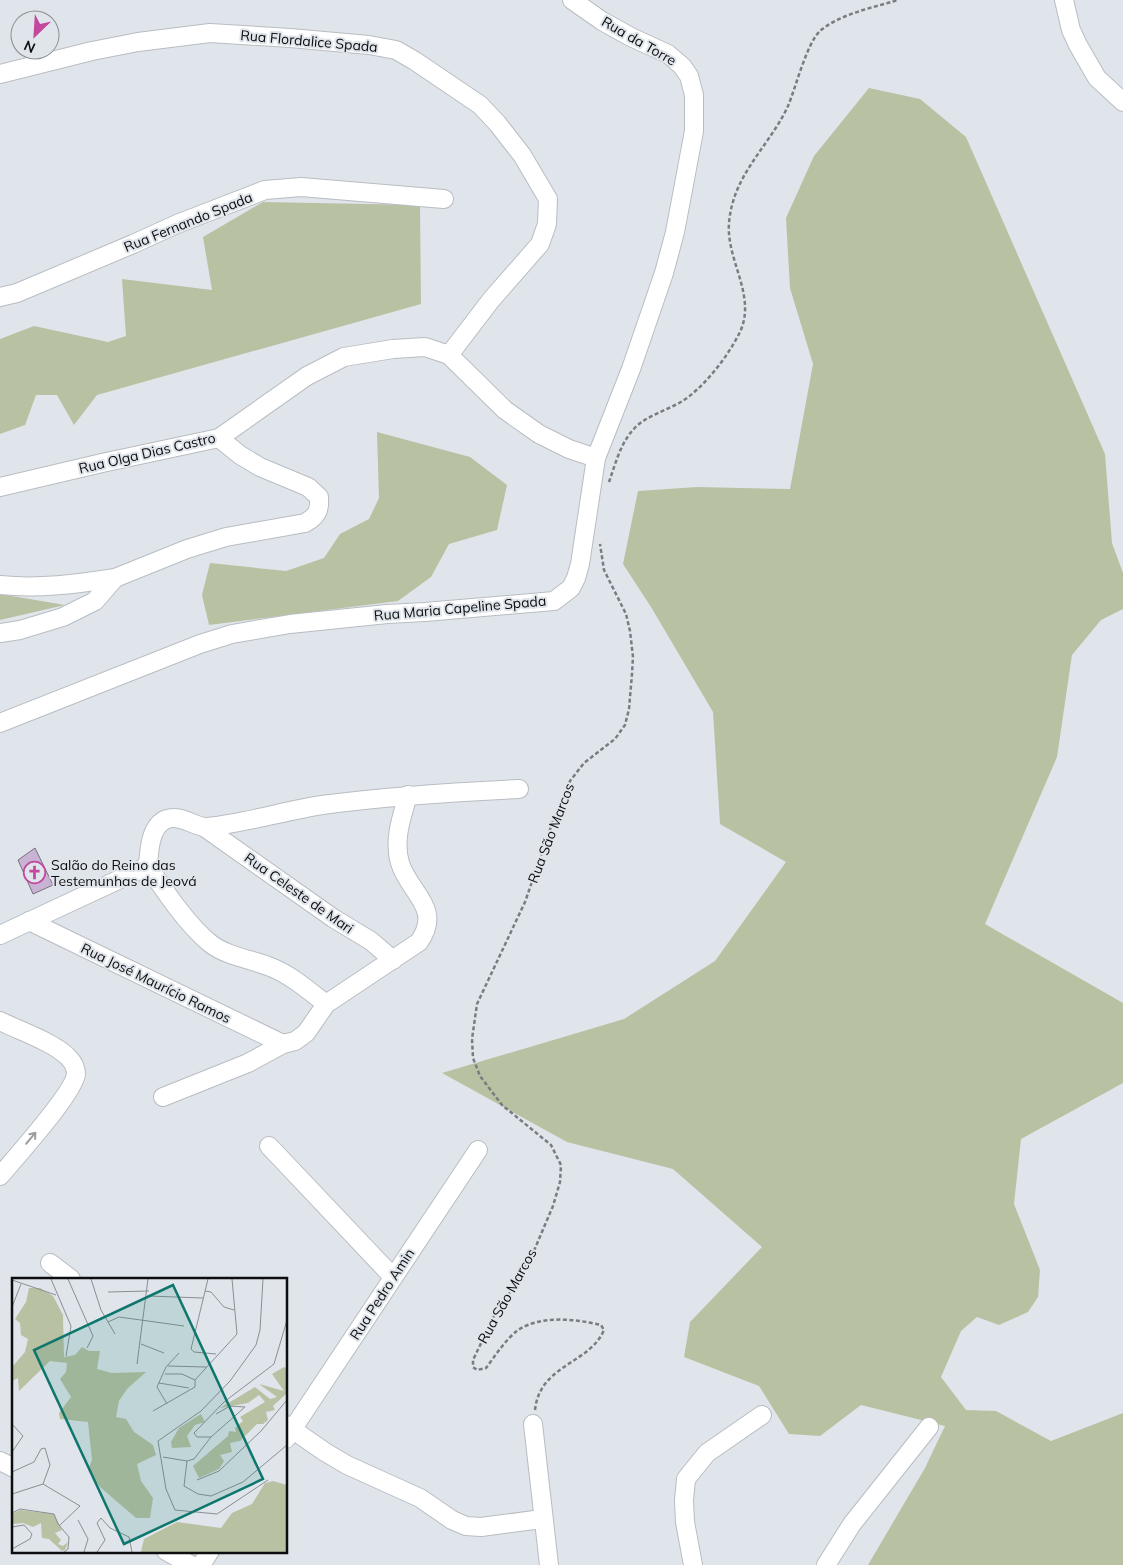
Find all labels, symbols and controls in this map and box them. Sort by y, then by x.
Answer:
north arrow [10,10,60,60]
street label: Rua da Torre [598,12,680,70]
street label: Rua Flordalice Spada [240,26,378,56]
text: N [21,36,38,57]
street label: Rua Fernando Spada [121,188,255,256]
street label: Rua Olga Dias Castro [77,429,217,477]
street label: Rua Maria Capeline Spada [373,591,547,625]
street label: Rua São Marcos [524,780,578,886]
street label: Rua Celeste de Mari [241,849,357,937]
place label: Salão do Reino das Testemunhas de Jeová [51,856,197,890]
church icon: Salão do Reino das Testemunhas de Jeová [23,861,47,885]
street label: Rua José Maurício Ramos [78,939,234,1027]
one-way arrow [26,1132,37,1145]
street label: Rua Pedro Amin [346,1245,418,1343]
street label: Rua São Marcos [473,1245,541,1347]
inset map [12,1278,288,1552]

